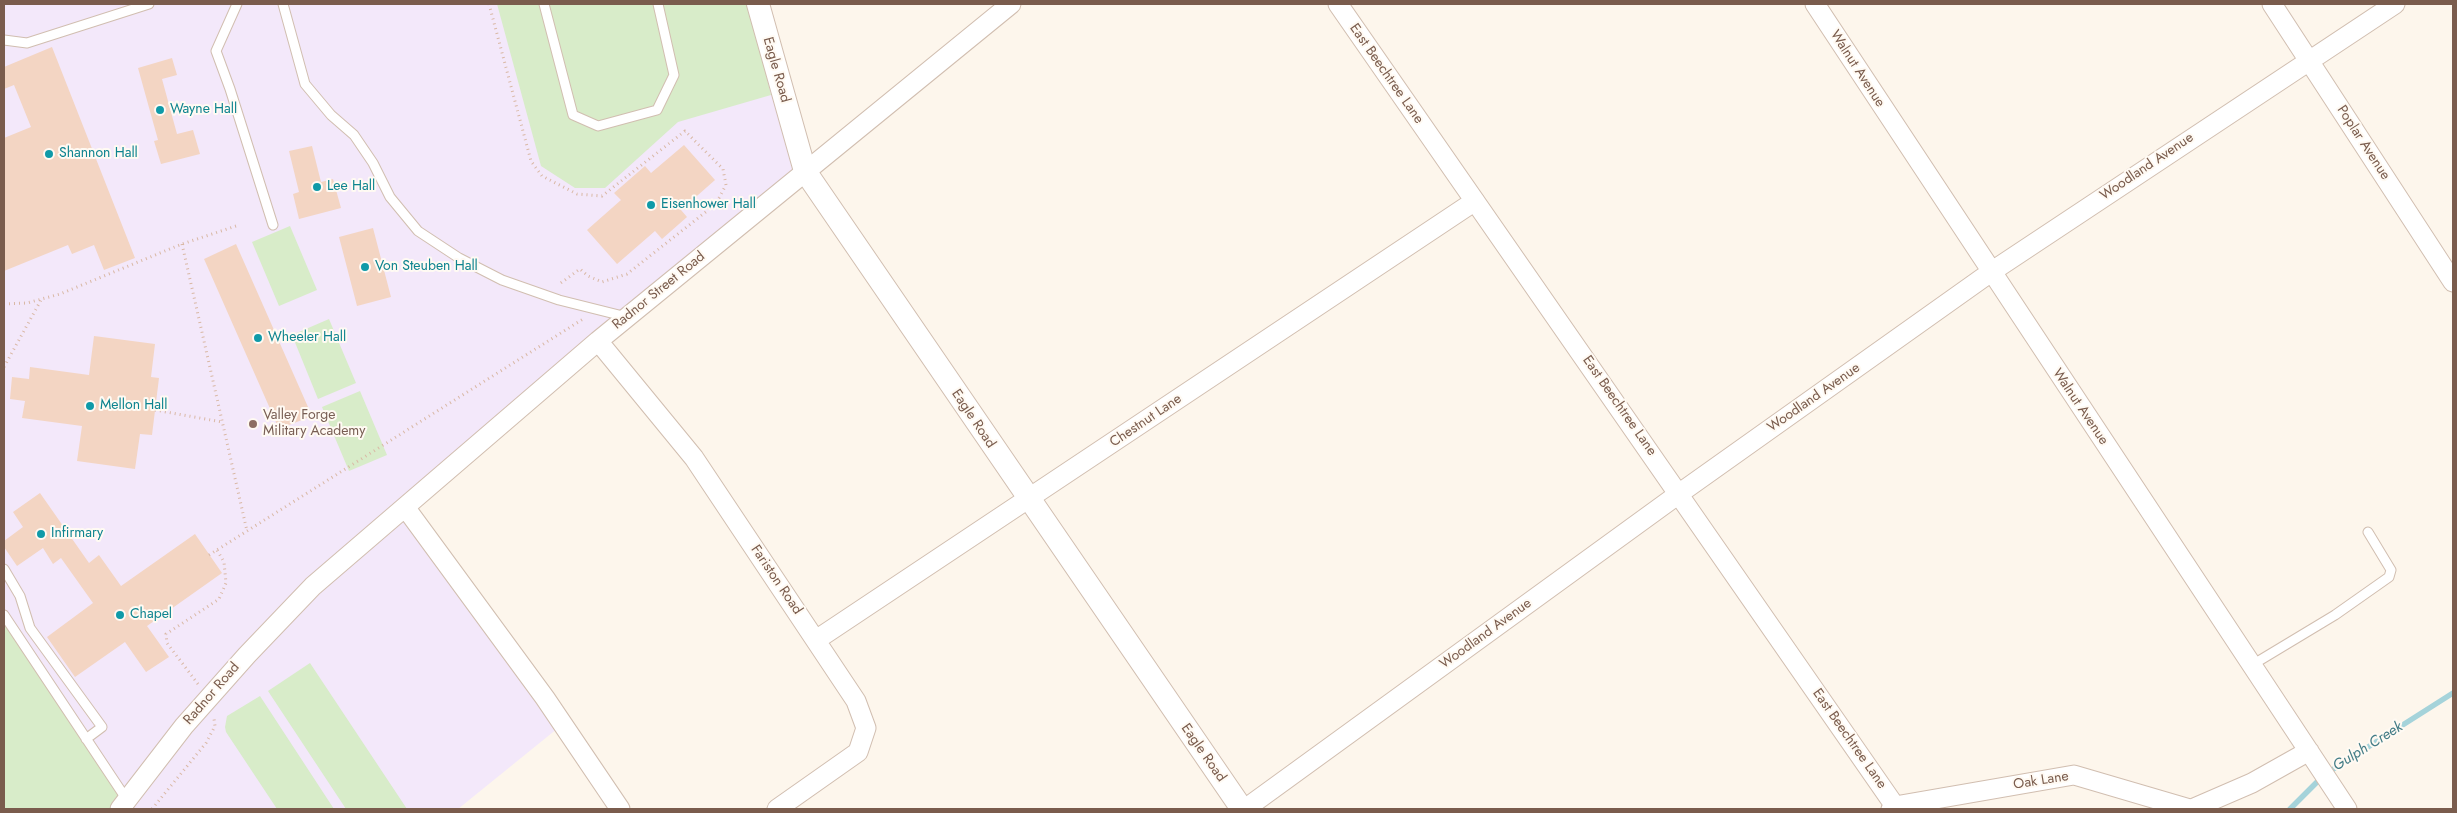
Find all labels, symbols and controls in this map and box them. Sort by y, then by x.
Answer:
street label: East Beechtree Lane [1345,21,1427,127]
street label: Walnut Avenue [1826,27,1888,111]
street label: Eagle Road [759,35,793,105]
place label: Wayne Hall [170,102,237,118]
street label: Poplar Avenue [2333,103,2393,183]
marker: Wayne Hall [154,104,166,116]
street label: Woodland Avenue [2097,130,2197,204]
place label: Shannon Hall [59,146,138,162]
marker: Shannon Hall [43,148,55,160]
place label: Lee Hall [327,179,375,195]
marker: Lee Hall [311,181,323,193]
place label: Eisenhower Hall [661,197,756,213]
marker: Eisenhower Hall [645,199,657,211]
street label: Radnor Street Road [609,248,709,334]
place label: Von Steuben Hall [375,259,478,275]
marker: Von Steuben Hall [359,261,371,273]
place label: Wheeler Hall [268,330,346,346]
marker: Wheeler Hall [252,332,264,344]
street label: East Beechtree Lane [1578,353,1660,459]
street label: Woodland Avenue [1764,360,1864,436]
street label: Walnut Avenue [2048,366,2112,448]
street label: Eagle Road [947,386,999,452]
street label: Chestnut Lane [1107,391,1185,451]
place label: Mellon Hall [100,398,167,414]
marker: Mellon Hall [84,400,96,412]
place label: Valley Forge Military Academy [263,408,365,441]
marker: Valley Forge Military Academy [247,418,259,430]
place label: Infirmary [51,526,103,542]
marker: Infirmary [35,528,47,540]
street label: Fariston Road [747,542,805,618]
street label: Woodland Avenue [1437,595,1535,673]
place label: Chapel [130,607,172,623]
marker: Chapel [114,609,126,621]
street label: Radnor Road [180,660,244,728]
street label: East Beechtree Lane [1808,686,1890,792]
water label: Gulph Creek [2330,718,2406,776]
street label: Eagle Road [1177,721,1229,785]
street label: Oak Lane [2012,768,2070,794]

